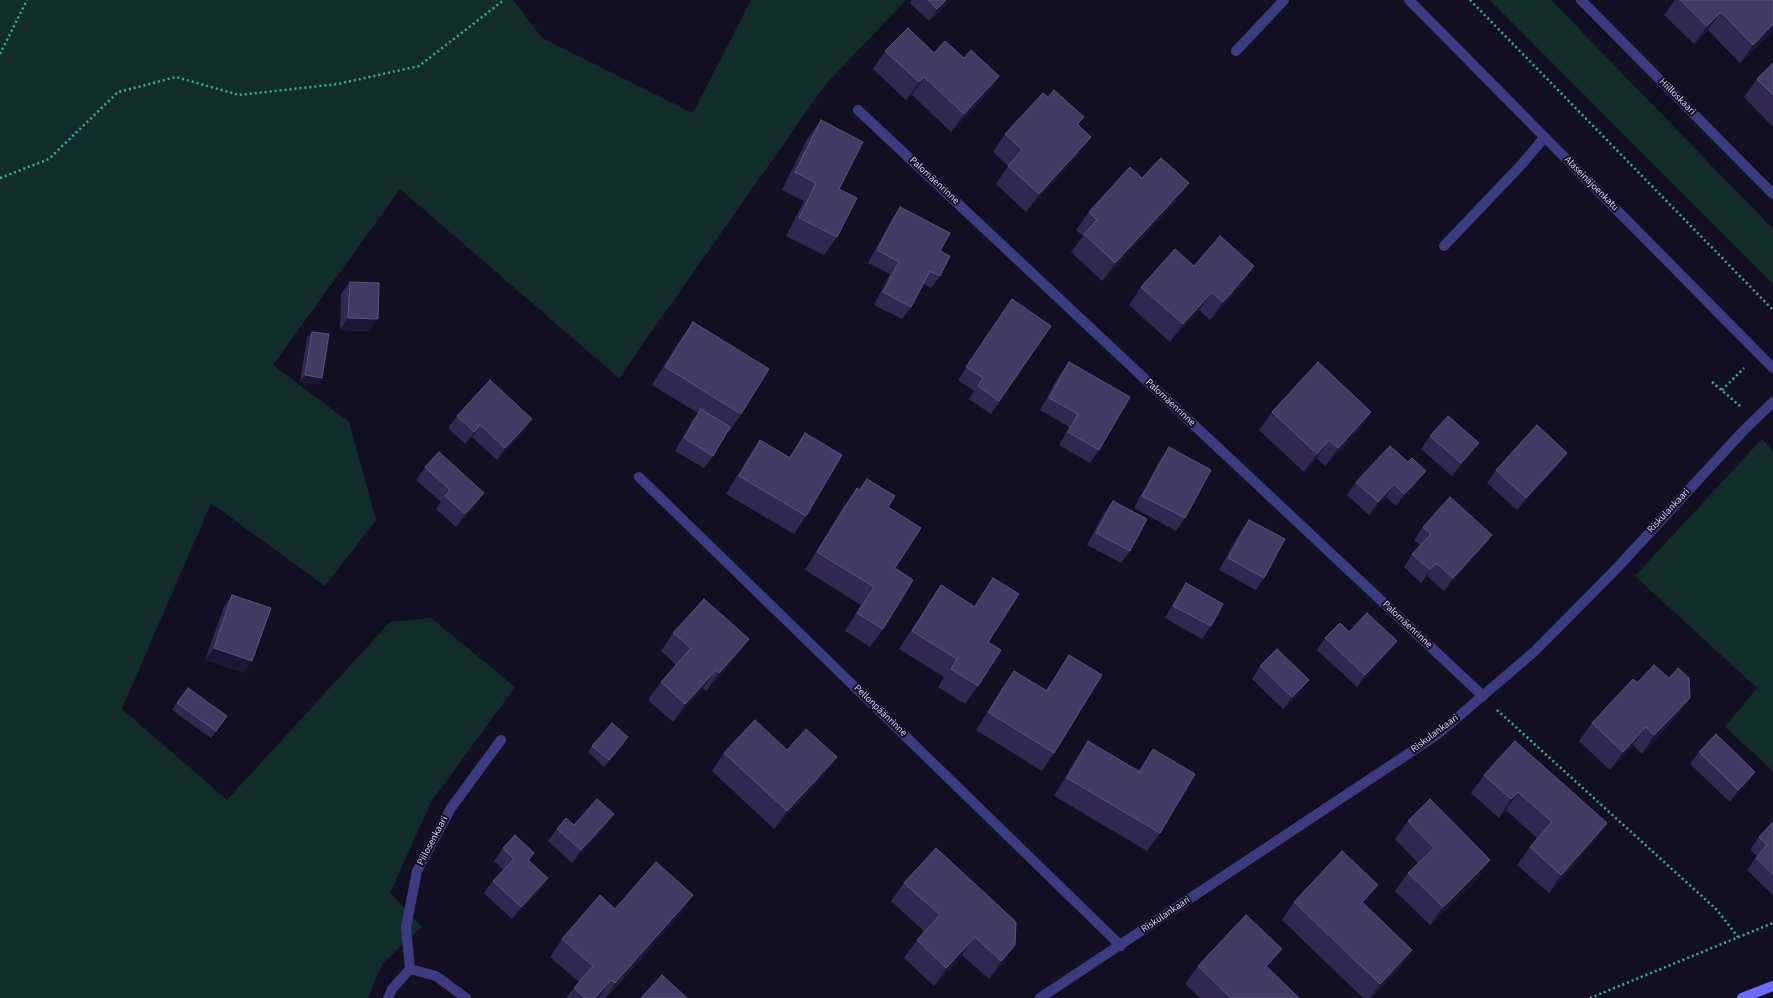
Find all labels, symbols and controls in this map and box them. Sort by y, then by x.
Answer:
street label: Hiilloskaari [1656,76,1698,118]
street label: Alaseinäjoenkatu [1561,154,1621,214]
street label: Palomäenrinne [907,155,961,207]
street label: Palomäenrinne [1143,377,1197,429]
street label: Riskulankaari [1645,486,1693,536]
street label: Palomäenrinne [1380,599,1434,651]
street label: Pellonpäänrinne [851,683,909,739]
street label: Riskulankaari [1409,712,1461,756]
street label: Piilosenkaari [415,814,451,868]
street label: Riskulankaari [1139,894,1193,936]

